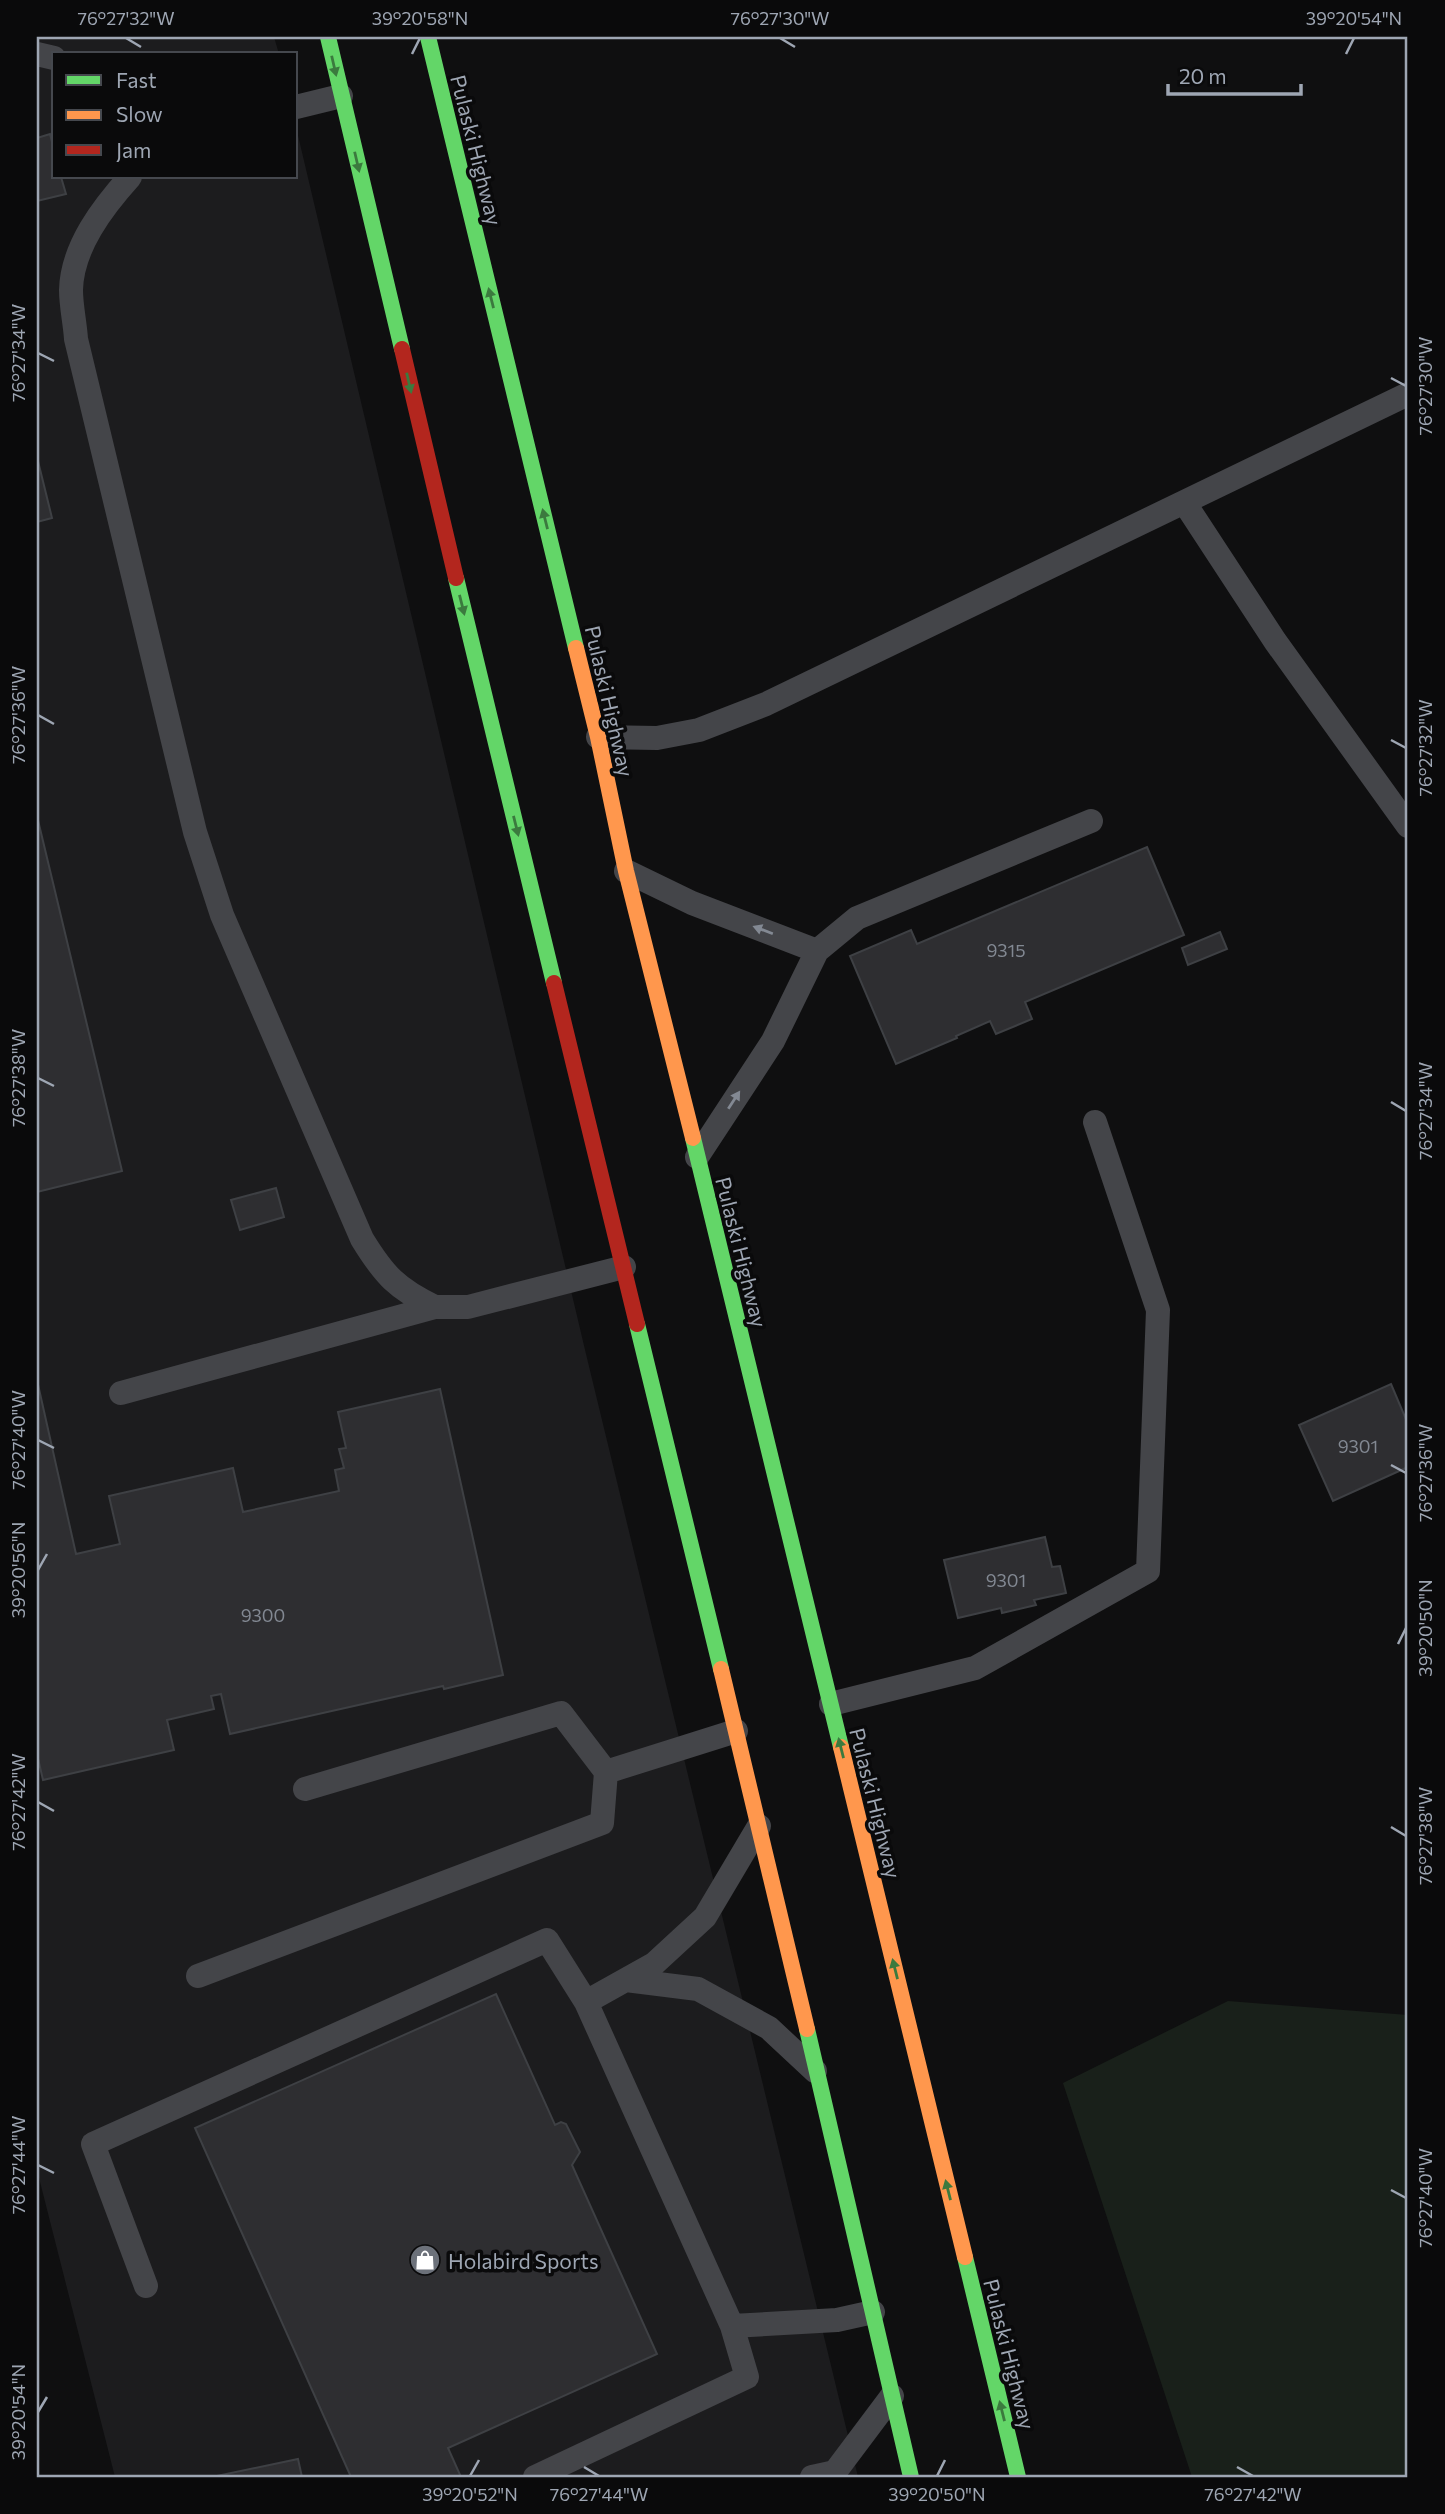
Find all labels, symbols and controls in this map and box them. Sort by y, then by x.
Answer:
text: 76°27'32"W [77,7,175,29]
text: 39°20'58"N [372,7,468,29]
text: 76°27'30"W [731,7,829,29]
text: 39°20'54"N [1306,7,1402,29]
legend [52,52,298,178]
scale bar [1168,52,1302,96]
one-way arrow [329,55,340,77]
text: 20 m [1179,63,1227,88]
text: Fast [116,67,157,92]
street label: Pulaski Highway [446,72,508,228]
text: Slow [116,101,163,126]
text: Jam [116,137,151,162]
one-way arrow [352,151,363,173]
one-way arrow [485,287,496,309]
text: 76°27'34"W [7,304,29,402]
text: 76°27'30"W [1414,337,1436,435]
one-way arrow [404,372,415,394]
one-way arrow [539,508,550,530]
one-way arrow [457,594,468,616]
street label: Pulaski Highway [580,623,640,779]
text: 76°27'36"W [7,666,29,764]
text: 76°27'32"W [1414,699,1436,797]
one-way arrow [511,815,522,837]
one-way arrow [753,925,774,936]
house number: 9315 [986,939,1026,961]
text: 76°27'38"W [7,1029,29,1127]
text: 76°27'34"W [1414,1062,1436,1160]
one-way arrow [727,1090,740,1109]
street label: Pulaski Highway [711,1174,773,1330]
text: 76°27'40"W [7,1390,29,1490]
text: 76°27'36"W [1414,1424,1436,1522]
house number: 9301 [1338,1435,1378,1457]
text: 39°20'56"N [7,1522,29,1618]
house number: 9301 [986,1569,1026,1591]
text: 39°20'50"N [1414,1579,1436,1677]
house number: 9300 [241,1604,285,1626]
street label: Pulaski Highway [845,1725,907,1881]
one-way arrow [835,1736,846,1758]
text: 76°27'42"W [7,1753,29,1851]
text: 76°27'38"W [1414,1787,1436,1885]
one-way arrow [889,1958,900,1980]
text: 76°27'44"W [7,2116,29,2214]
text: 76°27'40"W [1414,2148,1436,2248]
one-way arrow [942,2179,953,2201]
shop icon: Holabird Sports [408,2243,442,2277]
place label: Holabird Sports [448,2248,598,2273]
street label: Pulaski Highway [979,2276,1041,2432]
text: 39°20'54"N [7,2364,29,2460]
one-way arrow [996,2400,1007,2422]
text: 39°20'52"N [422,2483,518,2505]
text: 76°27'44"W [550,2483,648,2505]
text: 39°20'50"N [888,2483,986,2505]
text: 76°27'42"W [1204,2483,1302,2505]

